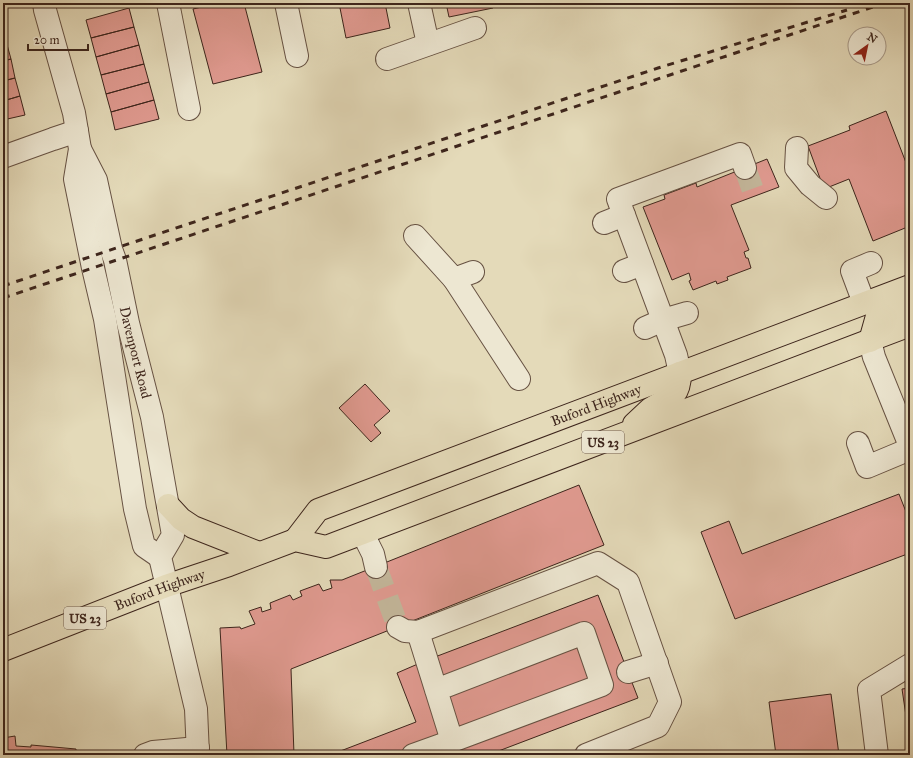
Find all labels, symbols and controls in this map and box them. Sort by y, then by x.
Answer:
scale bar [28,26,88,52]
north arrow [847,26,887,66]
text: N [865,30,880,46]
text: 20 m [34,33,60,47]
street label: Davenport Road [116,305,155,400]
street label: Buford Highway [549,380,644,430]
road number: US 23 [582,431,624,453]
street label: Buford Highway [112,565,208,614]
road number: US 23 [64,607,106,629]

